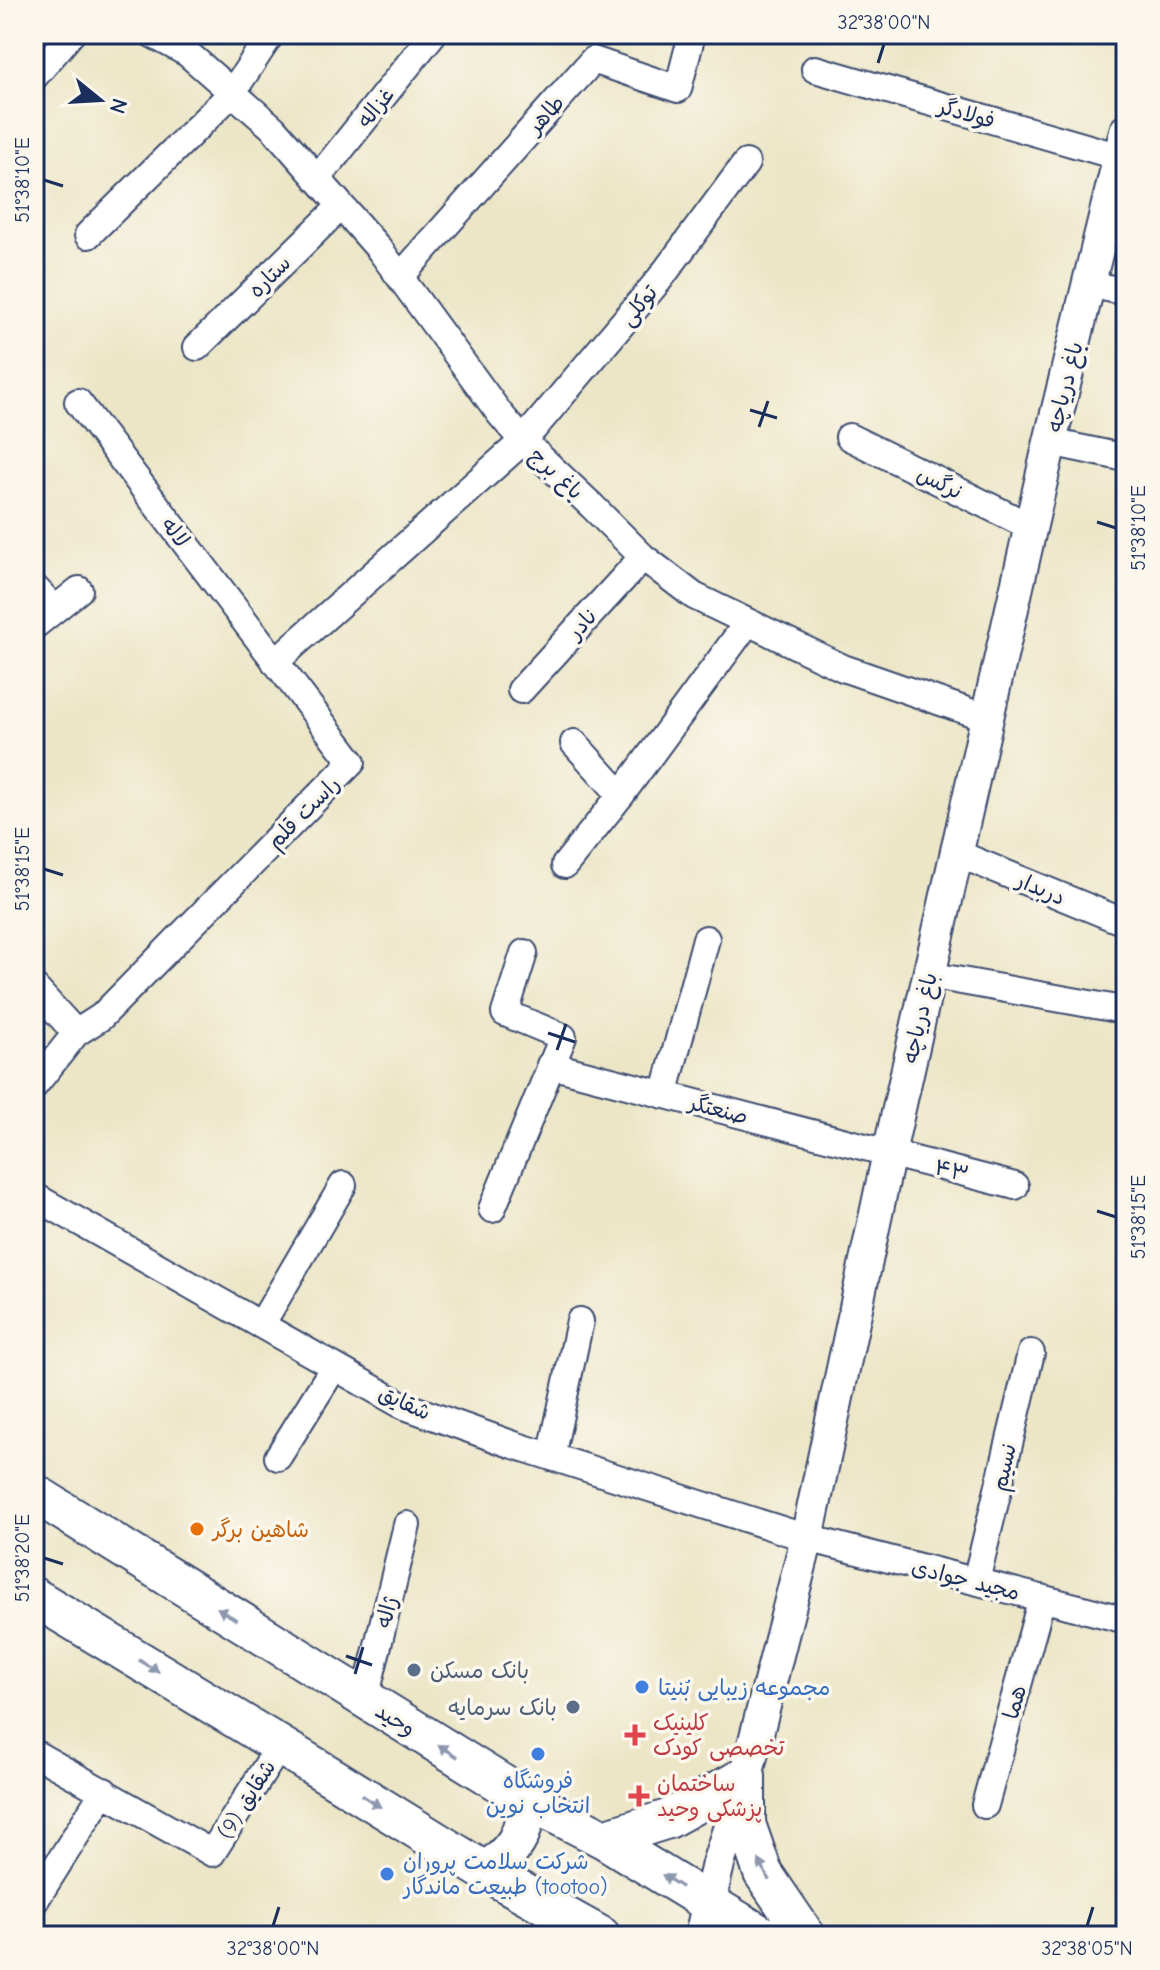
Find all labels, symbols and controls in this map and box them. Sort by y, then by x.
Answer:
text: 32°38'00"N [838,11,930,34]
north arrow [60,60,140,140]
street label: غزاله [352,82,400,133]
street label: طاهر [520,90,570,141]
street label: فولادگر [934,93,998,134]
text: N [103,95,133,117]
text: 51°38'10"E [11,137,34,223]
street label: ستاره [243,250,296,303]
street label: توکلی [614,280,664,332]
street label: باغ دریاچه [1041,339,1091,436]
street label: باغ برج [523,442,589,507]
street label: نرگس [913,461,967,505]
text: 51°38'10"E [1127,485,1150,571]
street label: لاله [156,512,195,553]
street label: نادر [561,603,604,646]
street label: راست قلم [262,771,348,857]
text: 51°38'15"E [11,827,34,911]
street label: دربدار [1011,867,1069,911]
street label: باغ دریاچه [897,970,945,1067]
street label: صنعتگر [685,1089,751,1130]
street label: ۴۳ [932,1154,972,1188]
text: 51°38'15"E [1127,1175,1150,1259]
street label: شقایق [375,1380,435,1426]
street label: نسیم [986,1441,1025,1494]
text: 51°38'20"E [11,1514,34,1602]
place label: شاهین برگر [211,1517,309,1543]
marker: شاهین برگر [188,1520,206,1538]
street label: مجید جوادی [909,1554,1023,1606]
street label: ژاله [371,1594,403,1631]
one-way arrow [216,1606,237,1621]
place label: بانک مسکن [430,1658,529,1684]
one-way arrow [138,1659,160,1673]
marker: بانک مسکن [405,1661,423,1679]
place label: مجموعه زیبایی بُنیتا [658,1675,830,1702]
marker: مجموعه زیبایی بُنیتا [633,1678,651,1696]
street label: هما [998,1682,1032,1722]
place label: بانک سرمایه [448,1695,557,1721]
street label: وحید [371,1698,420,1742]
marker: بانک سرمایه [564,1698,582,1716]
place label: کلینیک تخصصی کودک [653,1710,785,1762]
marker: کلینیک تخصصی کودک [624,1724,646,1746]
one-way arrow [437,1743,458,1758]
marker: فروشگاه انتخاب نوین [529,1745,547,1763]
street label: شقایق (9) [212,1755,281,1844]
place label: فروشگاه انتخاب نوین [486,1768,590,1819]
place label: ساختمان پزشکی وحید [657,1771,762,1823]
marker: ساختمان پزشکی وحید [628,1785,650,1807]
one-way arrow [360,1794,382,1808]
place label: شرکت سلامت پروران طبیعت ماندگار (tootoo) [402,1849,608,1900]
one-way arrow [757,1859,771,1882]
marker: شرکت سلامت پروران طبیعت ماندگار (tootoo) [378,1865,396,1883]
one-way arrow [661,1874,683,1888]
text: 32°38'00"N [227,1937,319,1960]
text: 32°38'05"N [1041,1937,1133,1960]

